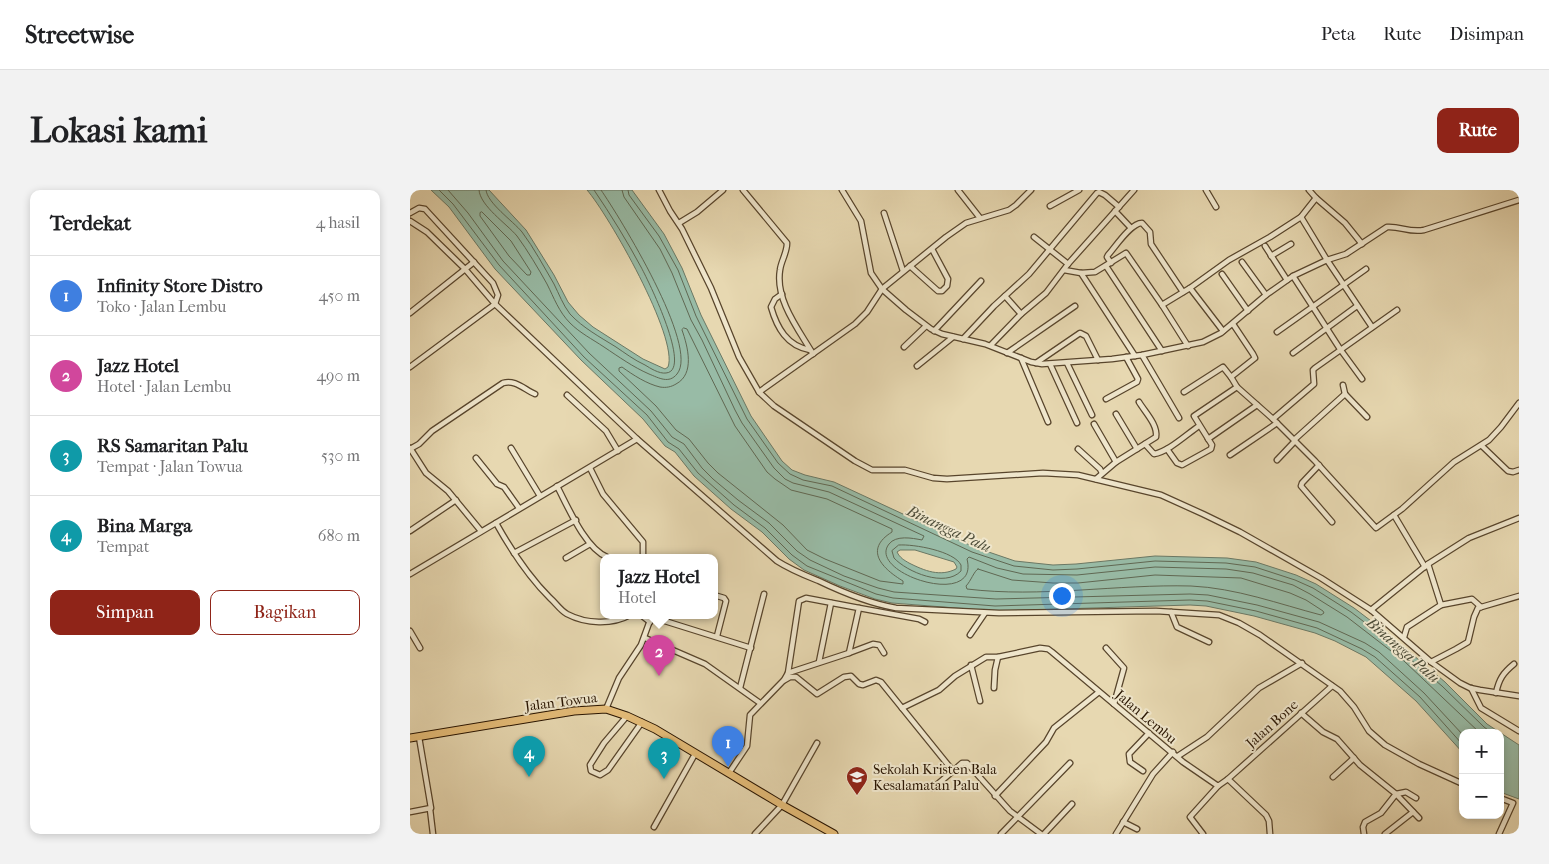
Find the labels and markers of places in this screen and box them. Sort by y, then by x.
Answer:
pin: 2 [643,635,675,676]
pin: 1 [712,726,744,767]
pin: 4 [513,736,545,777]
pin: 3 [648,738,680,779]
place label: Sekolah Kristen Bala Kesalamatan Palu [873,761,997,794]
school or university icon: Sekolah Kristen Bala Kesalamatan Palu [845,765,869,796]

